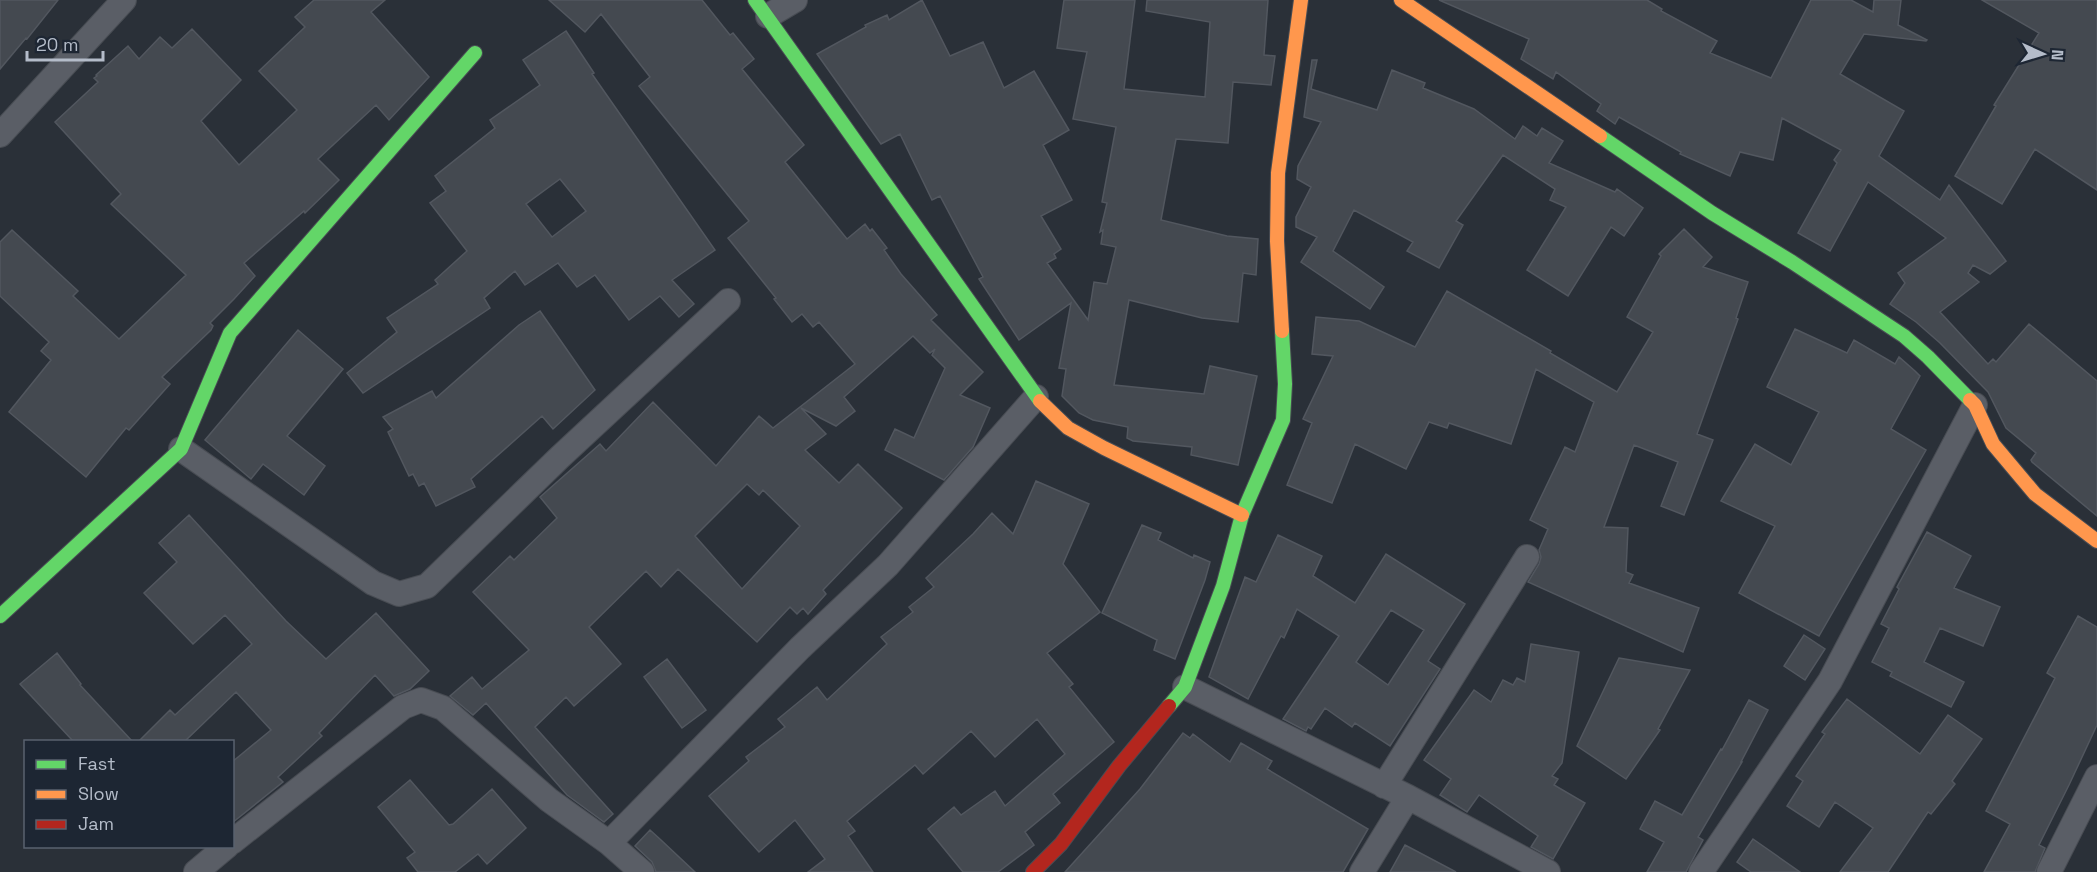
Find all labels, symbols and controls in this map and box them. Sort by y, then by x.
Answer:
scale bar [27,24,104,62]
north arrow [2013,24,2073,84]
text: 20 m [36,33,79,56]
text: N [2047,49,2068,61]
legend [24,740,234,848]
text: Fast [78,752,115,775]
text: Slow [78,782,119,805]
text: Jam [78,812,114,835]

